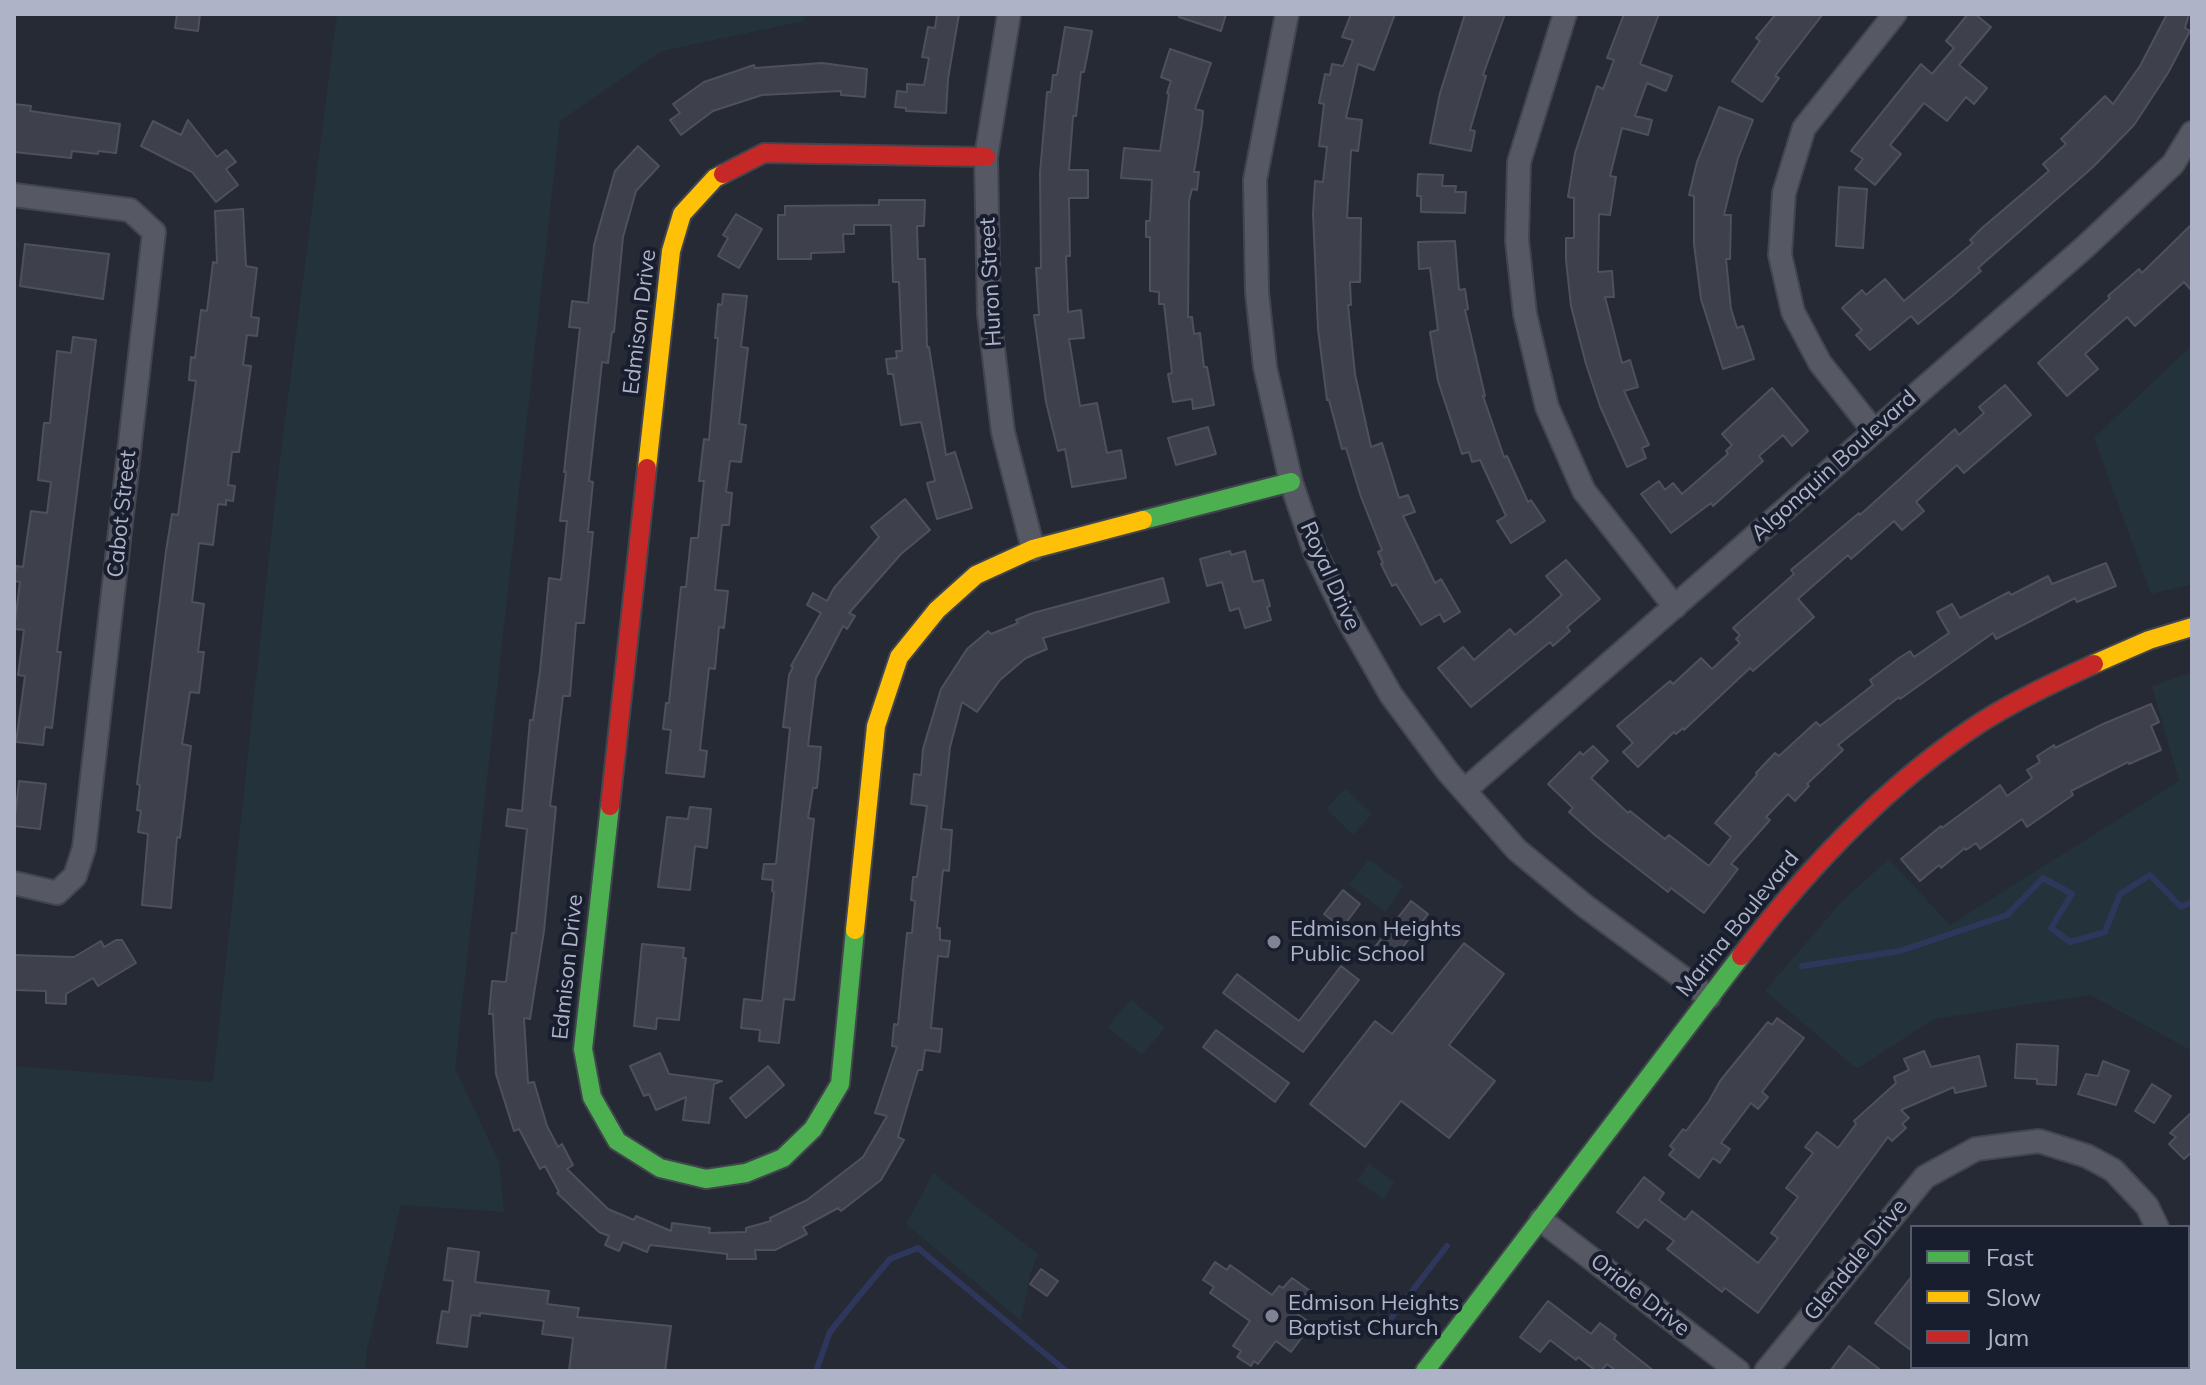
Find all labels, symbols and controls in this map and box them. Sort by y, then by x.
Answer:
street label: Huron Street [974,217,1008,347]
street label: Edmison Drive [618,248,662,396]
street label: Algonquin Boulevard [1746,385,1922,547]
street label: Cabot Street [102,449,142,579]
street label: Royal Drive [1294,518,1366,634]
street label: Marina Boulevard [1671,846,1805,1002]
street label: Edmison Drive [547,893,589,1041]
place label: Edmison Heights Public School [1290,916,1462,968]
marker: Edmison Heights Public School [1265,933,1283,951]
street label: Glendale Drive [1799,1194,1913,1326]
legend [1910,1225,2190,1369]
text: Fast [1986,1242,2034,1272]
street label: Oriole Drive [1585,1248,1695,1342]
text: Slow [1986,1282,2041,1312]
place label: Edmison Heights Baptist Church [1288,1290,1460,1342]
marker: Edmison Heights Baptist Church [1263,1307,1281,1325]
text: Jam [1986,1322,2029,1352]

